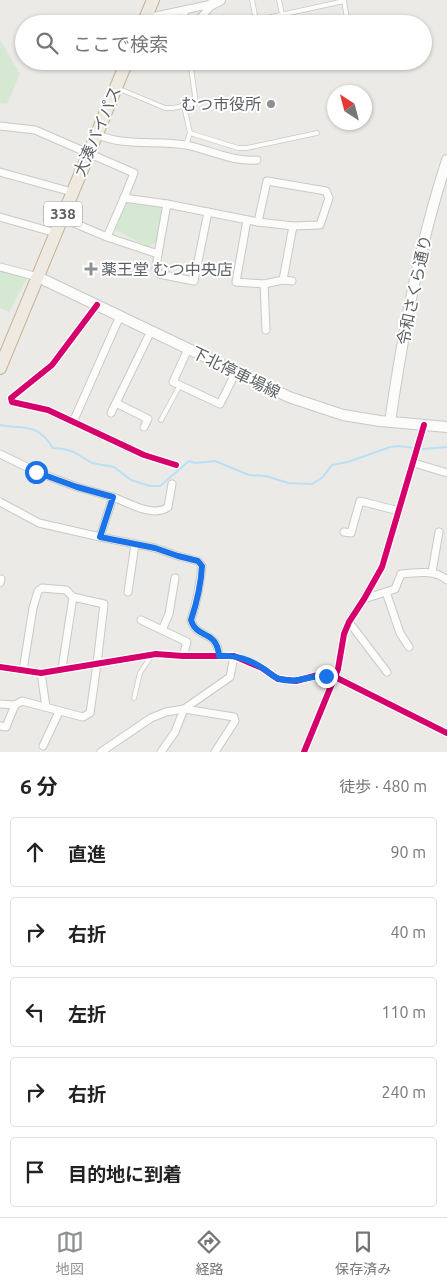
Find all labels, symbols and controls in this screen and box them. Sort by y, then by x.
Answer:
search box [15,15,432,70]
icon: search [33,29,61,57]
text: ここで検索 [73,33,168,55]
street label: 大湊バイパス [70,83,124,179]
north arrow [327,85,372,130]
place label: むつ市役所 [181,95,261,113]
marker: むつ市役所 [265,98,277,110]
road number: 338 [44,202,82,226]
street label: 令和さくら通り [394,233,434,347]
place label: 薬王堂 むつ中央店 [101,260,233,278]
marker: 薬王堂 むつ中央店 [85,263,97,275]
street label: 下北停車場線 [189,343,283,401]
route start [25,461,48,484]
route end [315,665,338,688]
text: 6 分 [20,774,58,798]
text: 徒歩 · 480 m [339,777,427,795]
icon: ahead [21,838,49,866]
text: 直進 [68,843,106,865]
text: 90 m [390,843,426,861]
icon: right [21,918,49,946]
text: 右折 [68,923,106,945]
text: 40 m [390,923,426,941]
icon: left [21,998,49,1026]
text: 左折 [68,1003,106,1025]
text: 110 m [381,1003,426,1021]
icon: right [21,1078,49,1106]
text: 右折 [68,1083,106,1105]
text: 240 m [381,1083,426,1101]
icon: arrive [21,1158,49,1186]
text: 目的地に到着 [68,1163,182,1185]
tab: 地図 [56,1228,84,1278]
tab: 経路 [195,1228,223,1278]
tab: 保存済み [335,1228,391,1278]

